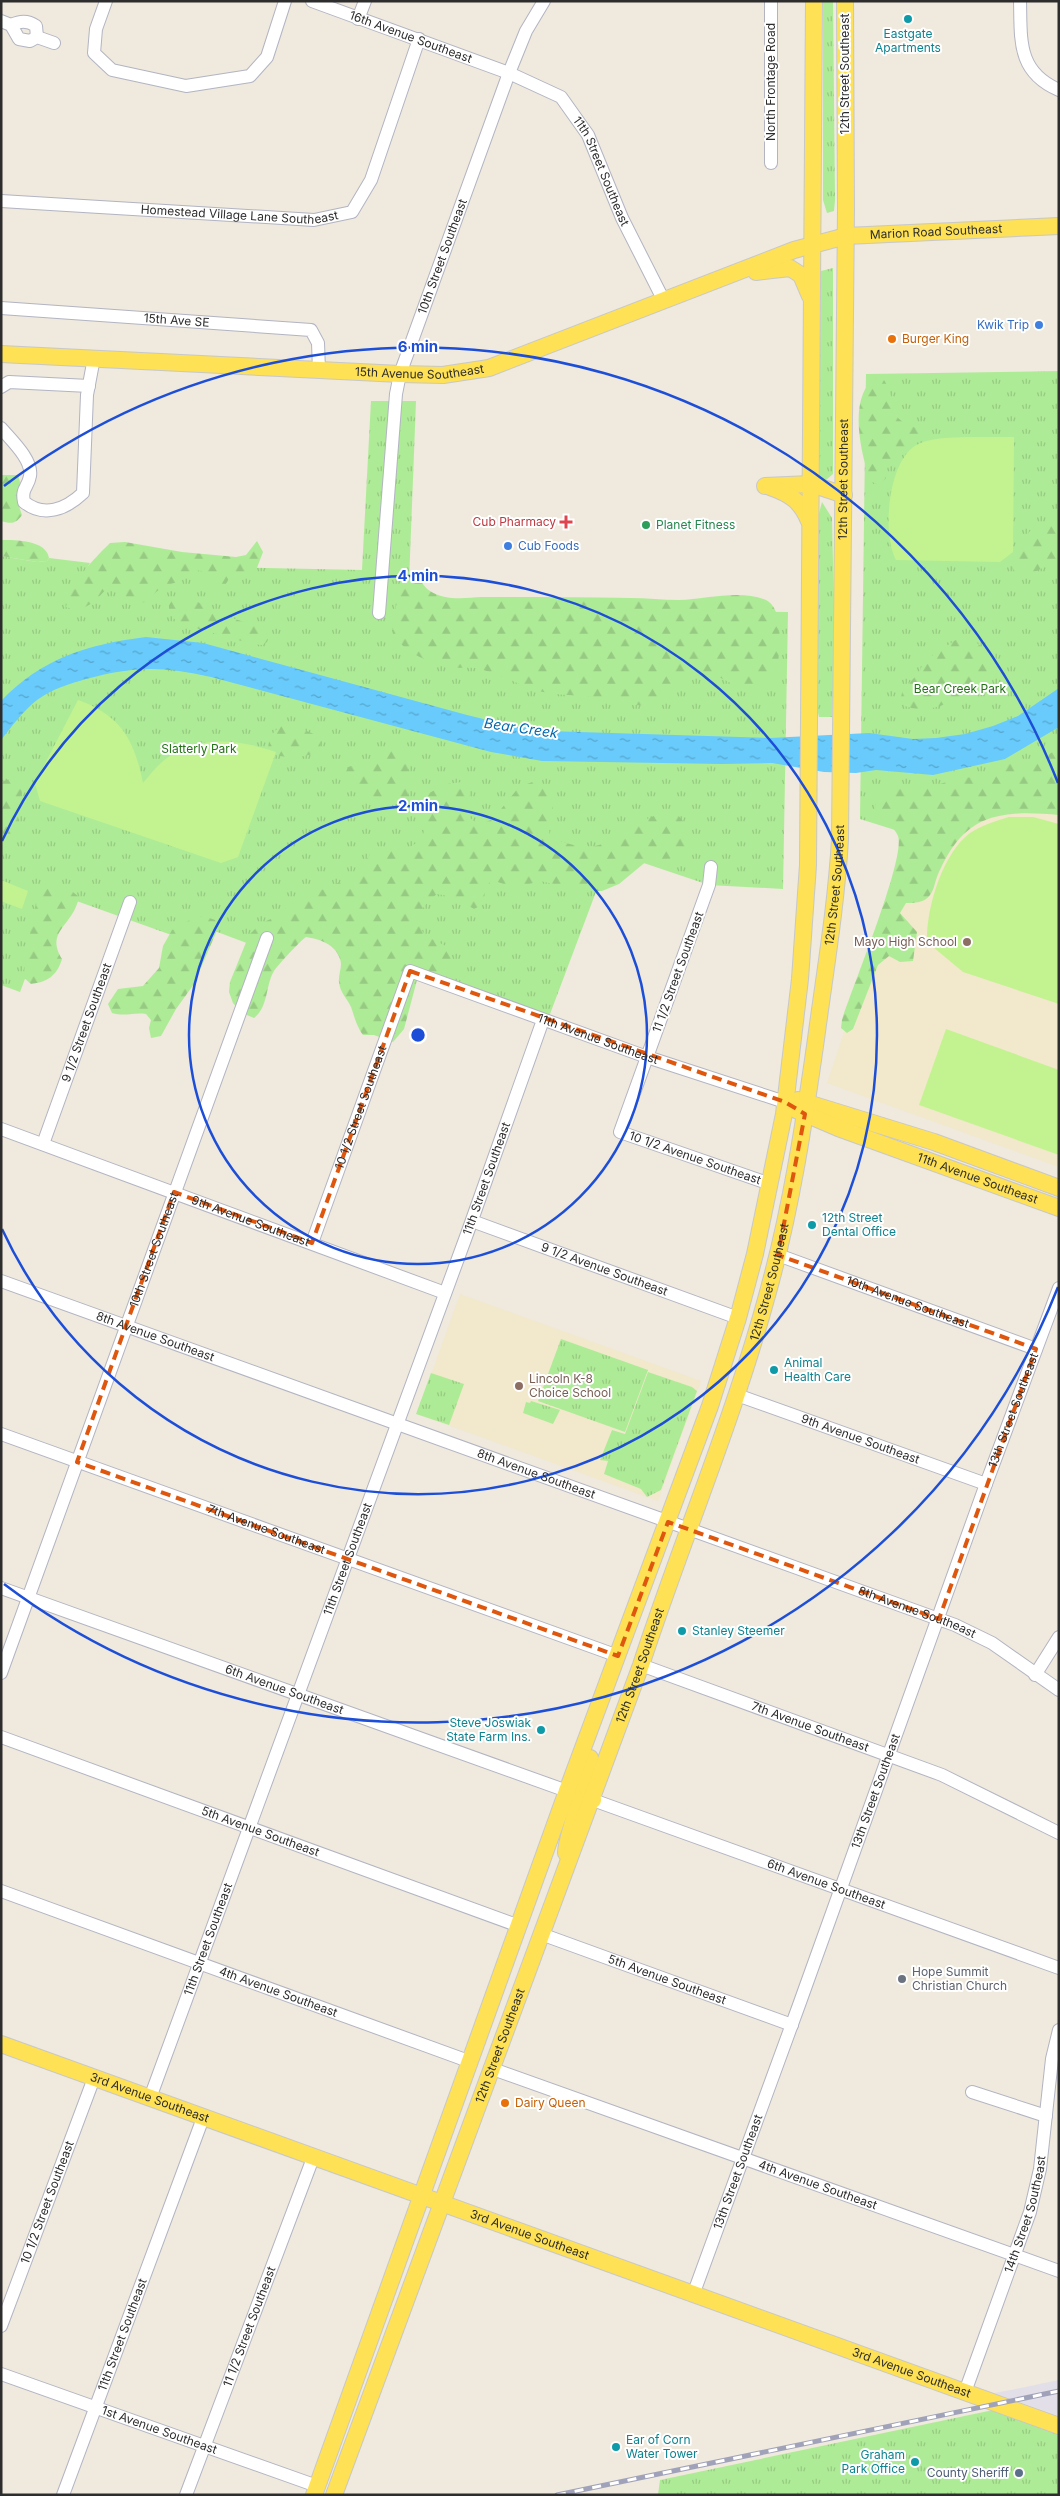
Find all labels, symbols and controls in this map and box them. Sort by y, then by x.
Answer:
street label: 16th Avenue Southeast [347,7,474,66]
street label: 12th Street Southeast [837,13,852,134]
marker: Eastgate Apartments [902,13,914,25]
street label: North Frontage Road [763,23,778,141]
place label: Eastgate Apartments [875,26,941,55]
street label: 11th Street Southeast [570,113,633,228]
street label: 10th Street Southeast [414,197,470,316]
street label: Homestead Village Lane Southeast [140,201,339,227]
street label: Marion Road Southeast [869,221,1003,242]
street label: 15th Ave SE [143,310,210,330]
place label: Kwik Trip [977,317,1029,332]
marker: Kwik Trip [1033,319,1045,331]
place label: Burger King [902,331,969,346]
marker: Burger King [886,333,898,345]
text: 6 min [398,337,438,356]
street label: 15th Avenue Southeast [355,361,485,382]
street label: 12th Street Southeast [835,419,851,540]
place label: Cub Pharmacy [473,514,556,529]
marker: Cub Pharmacy [560,516,572,528]
place label: Planet Fitness [656,517,735,532]
marker: Planet Fitness [640,519,652,531]
place label: Cub Foods [518,538,579,553]
marker: Cub Foods [502,540,514,552]
text: 4 min [398,566,438,585]
park label: Bear Creek Park [914,681,1007,696]
water label: Bear Creek [483,714,559,741]
park label: Slatterly Park [161,741,237,756]
text: 2 min [398,796,438,815]
street label: 12th Street Southeast [821,825,847,946]
street label: 11 1/2 Street Southeast [649,909,706,1034]
place label: Mayo High School [854,934,957,949]
marker: Mayo High School [961,936,973,948]
street label: 9 1/2 Street Southeast [58,961,114,1084]
street label: 11th Avenue Southeast [536,1010,660,1067]
centre of rings [409,1026,427,1044]
street label: 10 1/2 Street Southeast [331,1043,389,1171]
street label: 11th Street Southeast [459,1120,513,1237]
street label: 10 1/2 Avenue Southeast [627,1128,763,1187]
street label: 11th Avenue Southeast [915,1149,1040,1207]
street label: 10th Street Southeast [126,1190,181,1309]
street label: 9th Avenue Southeast [190,1192,312,1249]
place label: 12th Street Dental Office [822,1210,896,1239]
marker: 12th Street Dental Office [806,1219,818,1231]
street label: 12th Street Southeast [746,1222,792,1343]
street label: 9 1/2 Avenue Southeast [539,1239,670,1299]
street label: 10th Avenue Southeast [844,1273,971,1331]
street label: 8th Avenue Southeast [94,1308,217,1364]
street label: 13th Street Southeast [985,1351,1041,1470]
place label: Animal Health Care [784,1355,851,1384]
marker: Animal Health Care [768,1364,780,1376]
place label: Lincoln K-8 Choice School [529,1371,611,1400]
marker: Lincoln K-8 Choice School [513,1380,525,1392]
street label: 9th Avenue Southeast [799,1411,922,1467]
street label: 8th Avenue Southeast [475,1445,598,1502]
street label: 7th Avenue Southeast [206,1501,327,1557]
street label: 11th Street Southeast [320,1501,375,1617]
street label: 8th Avenue Southeast [856,1583,979,1641]
street label: 12th Street Southeast [612,1606,667,1725]
place label: Stanley Steemer [692,1623,785,1638]
marker: Stanley Steemer [676,1625,688,1637]
street label: 6th Avenue Southeast [223,1661,346,1717]
street label: 7th Avenue Southeast [749,1698,871,1755]
place label: Steve Joswiak State Farm Ins. [446,1715,531,1744]
marker: Steve Joswiak State Farm Ins. [535,1724,547,1736]
street label: 13th Street Southeast [848,1731,903,1851]
street label: 5th Avenue Southeast [199,1803,322,1860]
street label: 6th Avenue Southeast [765,1855,888,1912]
street label: 11th Street Southeast [180,1881,235,1998]
street label: 5th Avenue Southeast [606,1951,728,2007]
street label: 4th Avenue Southeast [217,1963,340,2020]
place label: Hope Summit Christian Church [912,1964,1007,1993]
marker: Hope Summit Christian Church [896,1973,908,1985]
street label: 12th Street Southeast [472,1986,528,2105]
street label: 3rd Avenue Southeast [88,2069,211,2126]
place label: Dairy Queen [515,2095,585,2110]
marker: Dairy Queen [499,2097,511,2109]
street label: 13th Street Southeast [710,2112,765,2231]
street label: 10 1/2 Street Southeast [17,2139,77,2266]
street label: 14th Street Southeast [1001,2155,1048,2275]
street label: 4th Avenue Southeast [757,2156,879,2213]
street label: 3rd Avenue Southeast [468,2206,591,2263]
street label: 11 1/2 Street Southeast [219,2264,279,2389]
street label: 11th Street Southeast [94,2276,150,2393]
street label: 3rd Avenue Southeast [850,2344,973,2401]
street label: 1st Avenue Southeast [100,2402,219,2457]
place label: Ear of Corn Water Tower [626,2432,698,2461]
marker: Ear of Corn Water Tower [610,2441,622,2453]
place label: Graham Park Office [842,2447,905,2476]
marker: Graham Park Office [909,2456,921,2468]
place label: County Sheriff [927,2465,1010,2480]
marker: County Sheriff [1013,2467,1025,2479]

